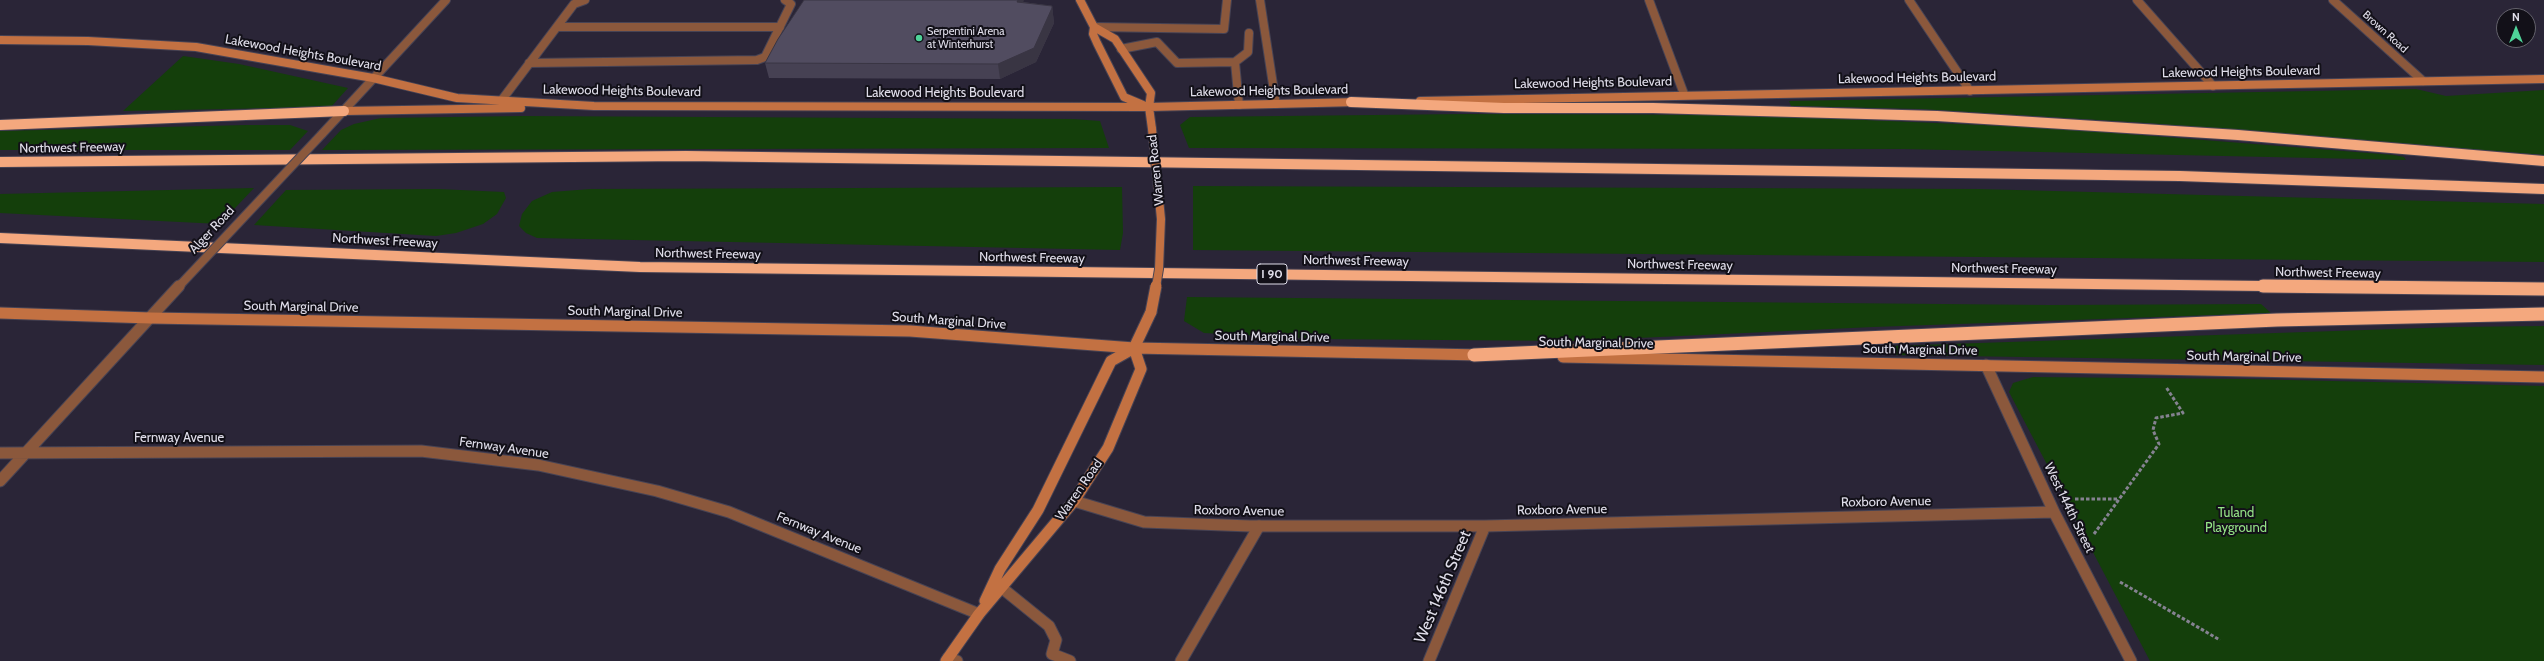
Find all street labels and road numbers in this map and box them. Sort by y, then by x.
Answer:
street label: Brown Road [2360,8,2410,56]
street label: Lakewood Heights Boulevard [224,32,382,74]
street label: Lakewood Heights Boulevard [2162,63,2320,81]
street label: Lakewood Heights Boulevard [1838,69,1996,87]
street label: Lakewood Heights Boulevard [1514,74,1672,92]
street label: Lakewood Heights Boulevard [543,82,701,100]
street label: Lakewood Heights Boulevard [1190,82,1348,100]
street label: Lakewood Heights Boulevard [866,85,1024,101]
street label: Warren Road [1145,134,1167,206]
street label: Northwest Freeway [19,139,125,157]
street label: Alger Road [186,203,238,257]
street label: Northwest Freeway [332,230,438,252]
street label: Northwest Freeway [655,245,761,263]
street label: Northwest Freeway [979,249,1085,267]
street label: Northwest Freeway [1303,252,1409,270]
street label: Northwest Freeway [1627,256,1733,274]
street label: Northwest Freeway [1951,260,2057,278]
road number: I 90 [1257,264,1287,284]
street label: Northwest Freeway [2275,264,2381,282]
street label: South Marginal Drive [243,298,359,316]
street label: South Marginal Drive [567,303,683,321]
street label: South Marginal Drive [891,309,1007,333]
street label: South Marginal Drive [1214,328,1330,346]
street label: South Marginal Drive [1538,334,1654,352]
street label: South Marginal Drive [1862,341,1978,359]
street label: South Marginal Drive [2186,348,2302,366]
street label: Fernway Avenue [134,430,224,446]
street label: Fernway Avenue [458,434,550,462]
street label: Warren Road [1052,456,1106,524]
street label: West 144th Street [2040,460,2098,556]
street label: Roxboro Avenue [1841,493,1931,511]
street label: Roxboro Avenue [1517,501,1607,519]
street label: Roxboro Avenue [1194,502,1284,520]
street label: Fernway Avenue [774,509,864,557]
street label: West 146th Street [1411,528,1475,646]

